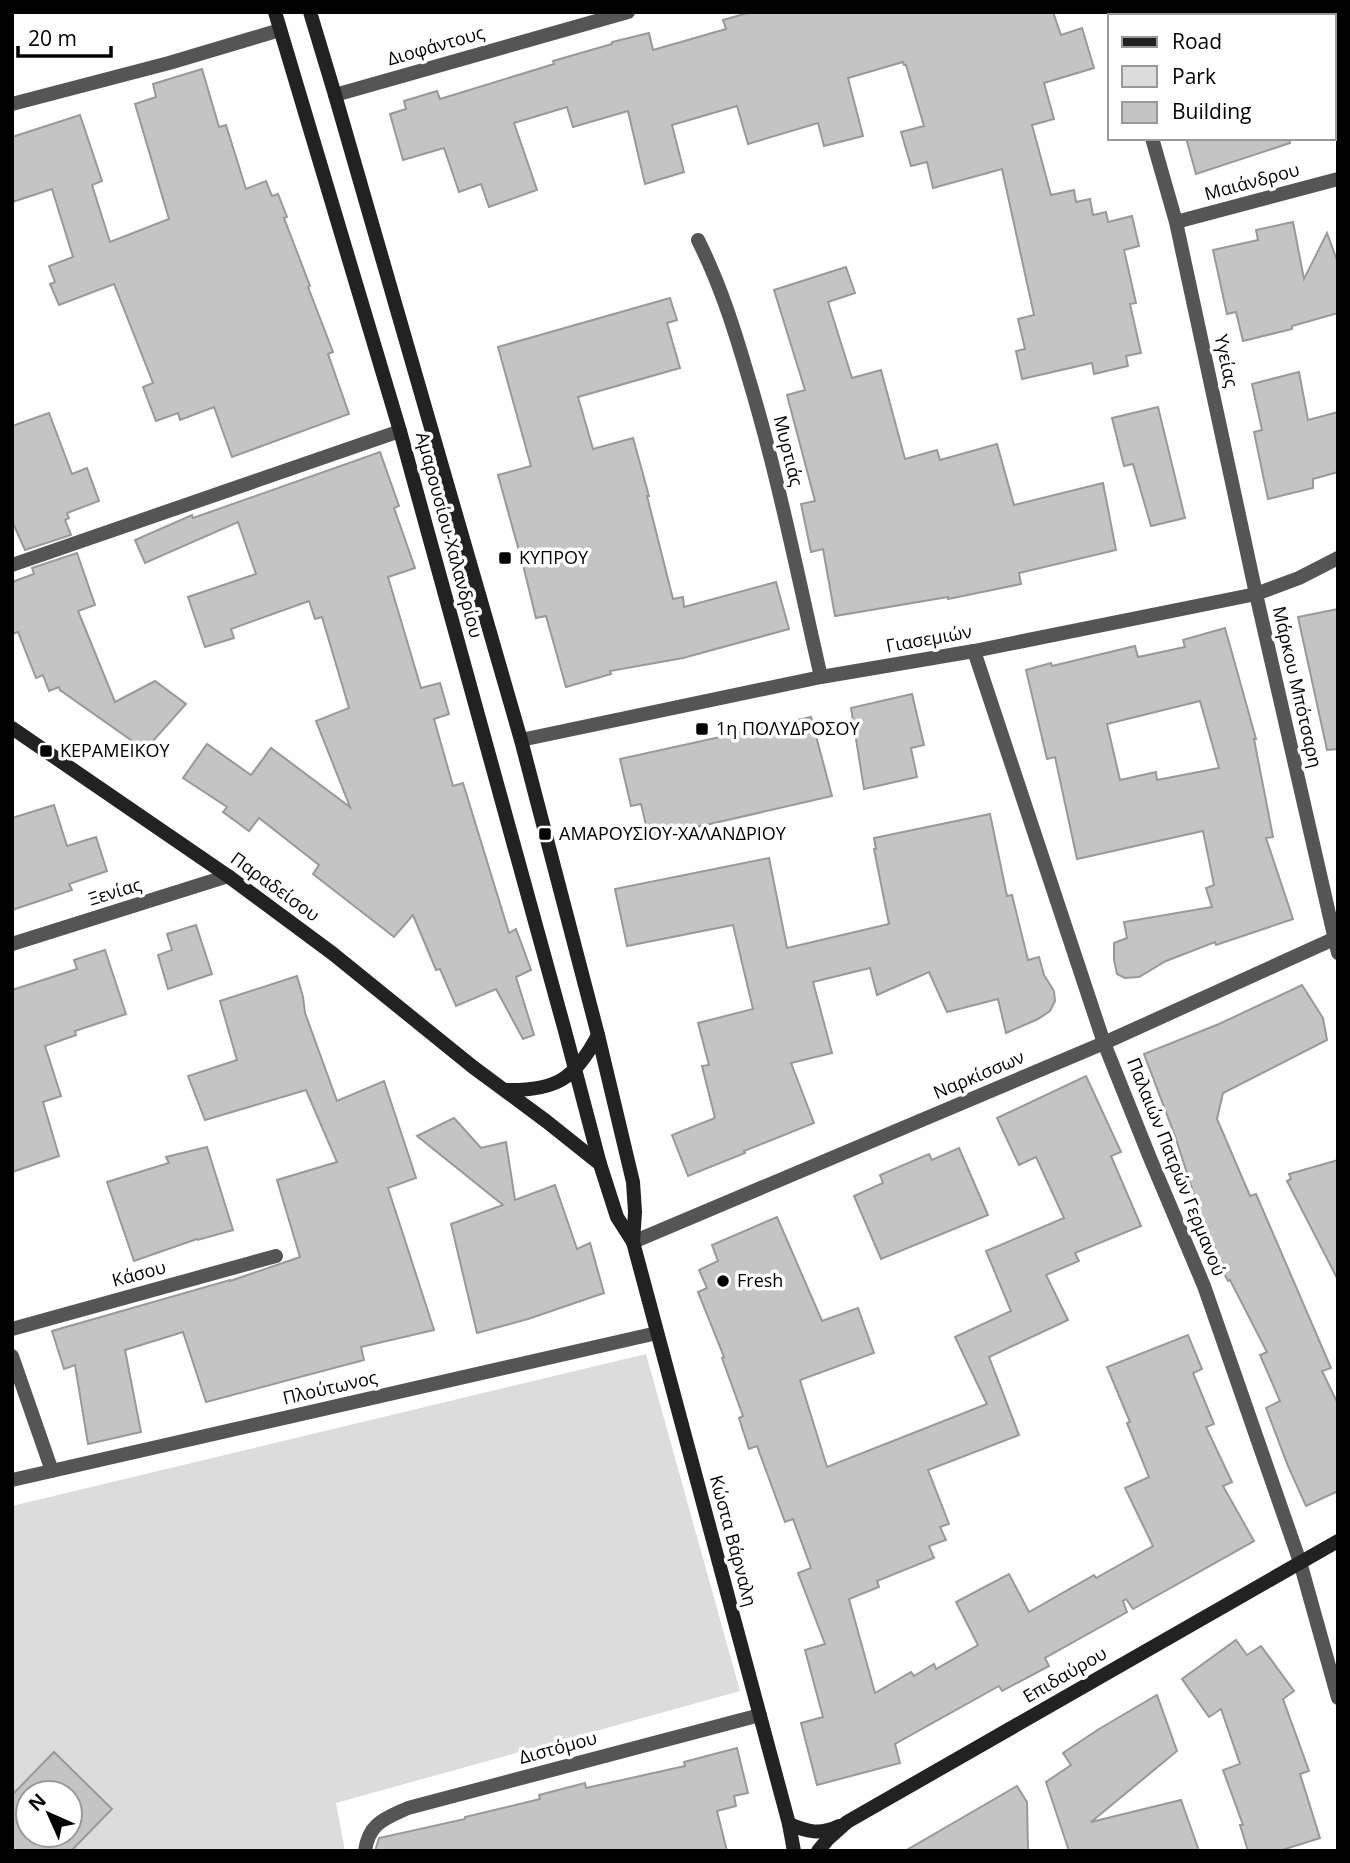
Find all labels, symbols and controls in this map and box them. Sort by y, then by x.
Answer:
scale bar [18,14,110,58]
legend [1108,14,1336,140]
street label: Διοφάντους [384,20,487,70]
text: 20 m [28,24,77,52]
text: Road [1172,27,1222,55]
text: Park [1172,62,1216,90]
text: Building [1172,97,1251,125]
street label: Μαιάνδρου [1202,157,1302,205]
street label: Υγείας [1210,332,1244,390]
street label: Μυρτιάς [769,413,809,489]
street label: Αμαρουσίου-Χαλανδρίου [411,429,489,640]
place label: ΚΥΠΡΟΥ [519,545,589,569]
marker: ΚΥΠΡΟΥ [497,550,513,566]
street label: Μάρκου Μπότσαρη [1268,604,1328,770]
street label: Γιασεμιών [884,619,974,657]
place label: 1η ΠΟΛΥΔΡΟΣΟΥ [716,716,860,740]
marker: 1η ΠΟΛΥΔΡΟΣΟΥ [694,721,710,737]
place label: ΚΕΡΑΜΕΙΚΟΥ [60,738,170,762]
marker: ΚΕΡΑΜΕΙΚΟΥ [38,743,54,759]
place label: ΑΜΑΡΟΥΣΙΟΥ-ΧΑΛΑΝΔΡΙΟΥ [559,821,787,845]
marker: ΑΜΑΡΟΥΣΙΟΥ-ΧΑΛΑΝΔΡΙΟΥ [537,826,553,842]
street label: Παραδείσου [226,846,325,927]
street label: Ξενίας [85,872,144,910]
street label: Ναρκίσσων [929,1044,1028,1104]
street label: Παλαιών Πατρών Γερμανού [1122,1054,1232,1279]
street label: Κάσου [109,1254,168,1292]
place label: Fresh [737,1268,783,1292]
marker: Fresh [715,1273,731,1289]
street label: Πλούτωνος [280,1364,380,1410]
street label: Κώστα Βάρναλη [705,1472,763,1609]
street label: Επιδαύρου [1018,1640,1111,1708]
street label: Διστόμου [516,1725,599,1769]
north arrow [14,1779,84,1849]
text: N [22,1787,52,1817]

